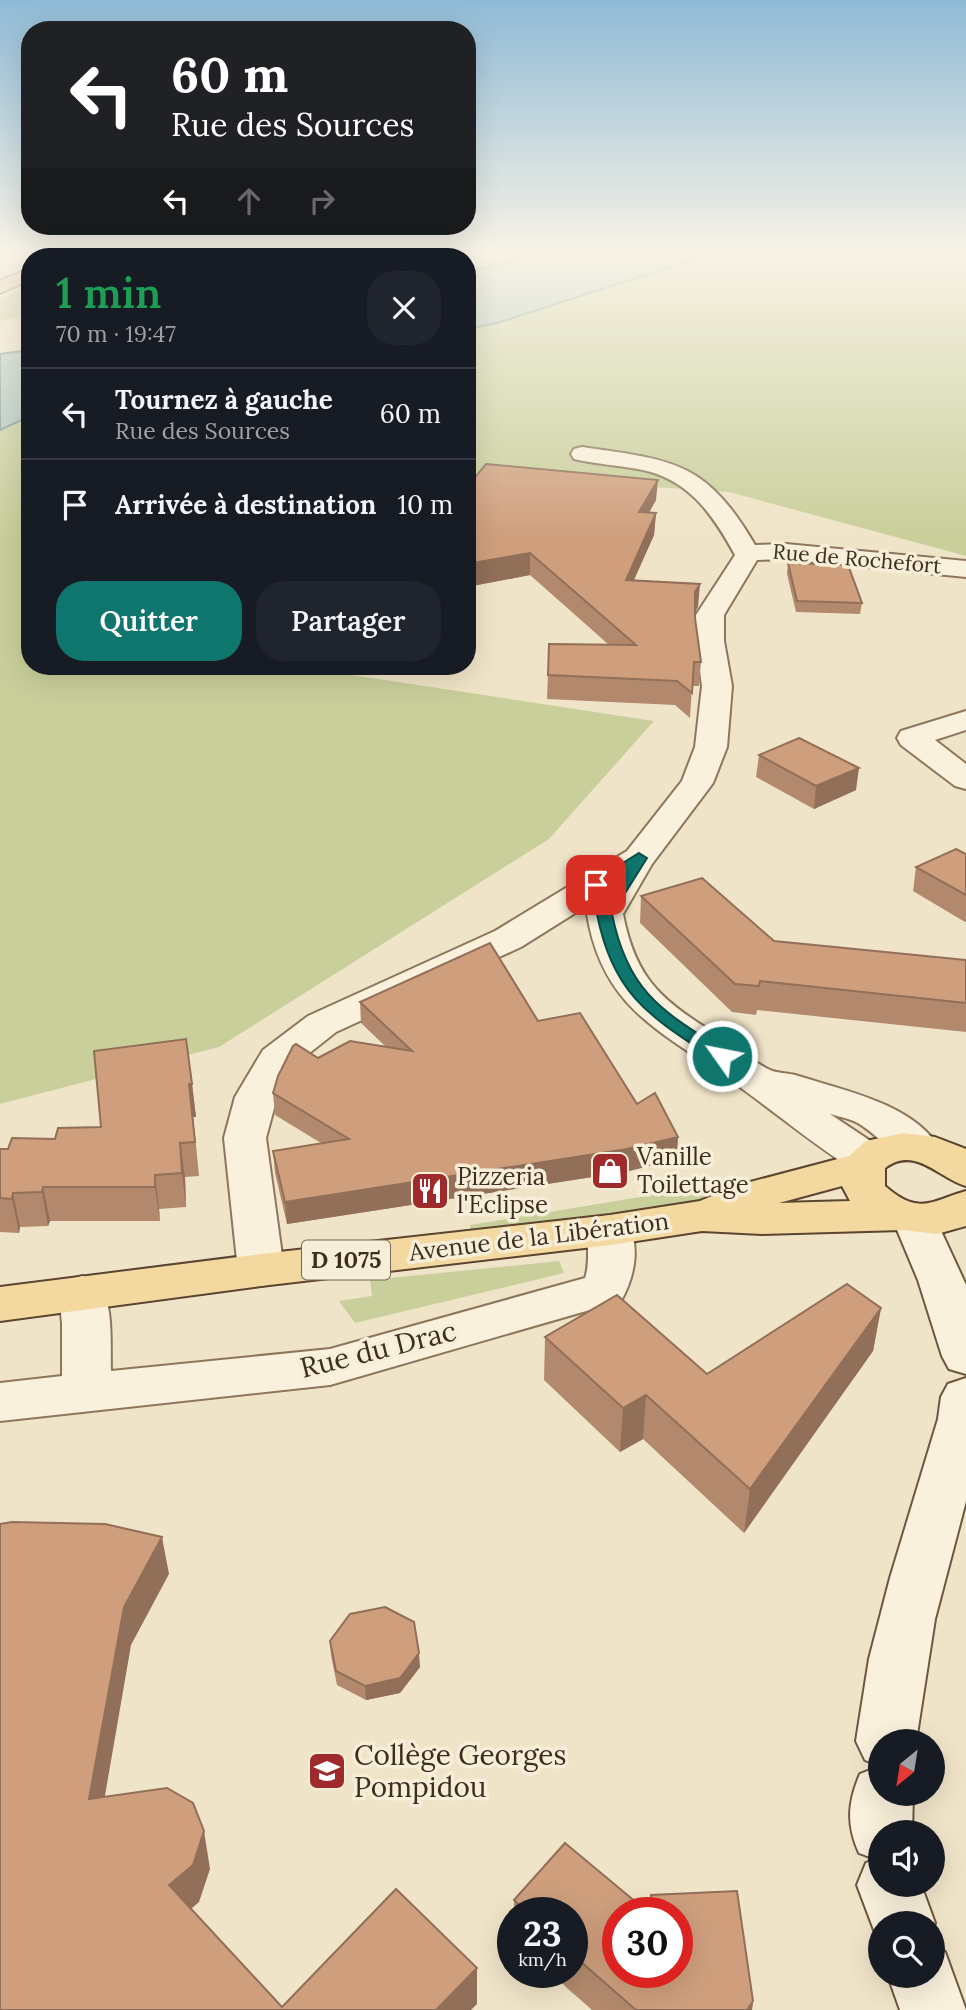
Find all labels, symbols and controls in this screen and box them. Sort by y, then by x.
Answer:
text: 60 m [171,43,288,105]
icon: left [56,49,147,140]
text: Rue des Sources [171,104,414,145]
icon: left [157,182,195,220]
icon: ahead [230,182,268,220]
icon: right [303,182,341,220]
text: 1 min [56,266,161,320]
button: close [367,271,441,345]
text: 70 m · 19:47 [56,319,176,348]
text: Tournez à gauche [115,383,333,416]
icon: left [56,395,94,433]
text: 60 m [380,397,441,430]
text: Rue des Sources [115,416,290,445]
icon: arrive [56,486,94,524]
text: Arrivée à destination [115,488,376,521]
text: 10 m [397,488,453,521]
street label: Rue de Rochefort [772,538,943,579]
button: Quitter [56,581,242,661]
button: Partager [256,581,441,661]
pin [566,855,626,915]
icon: arrive [577,866,615,904]
position arrow [685,1019,759,1093]
place label: Vanille Toilettage [636,1141,749,1200]
shop icon: Vanille Toilettage [589,1150,631,1192]
place label: Pizzeria l'Eclipse [457,1161,548,1220]
restaurant icon: Pizzeria l'Eclipse [409,1170,451,1212]
street label: Avenue de la Libération [406,1205,671,1268]
road number: D 1075 [302,1240,390,1280]
street label: Rue du Drac [296,1312,460,1386]
north arrow [868,1729,945,1806]
map controls [868,1729,945,1988]
place label: Collège Georges Pompidou [354,1737,566,1805]
school or university icon: Collège Georges Pompidou [306,1750,348,1792]
button: sound [868,1820,945,1897]
speed limit sign: 30 [602,1897,693,1988]
text: 23 [523,1911,562,1956]
button: search [868,1911,945,1988]
text: km/h [518,1948,567,1971]

